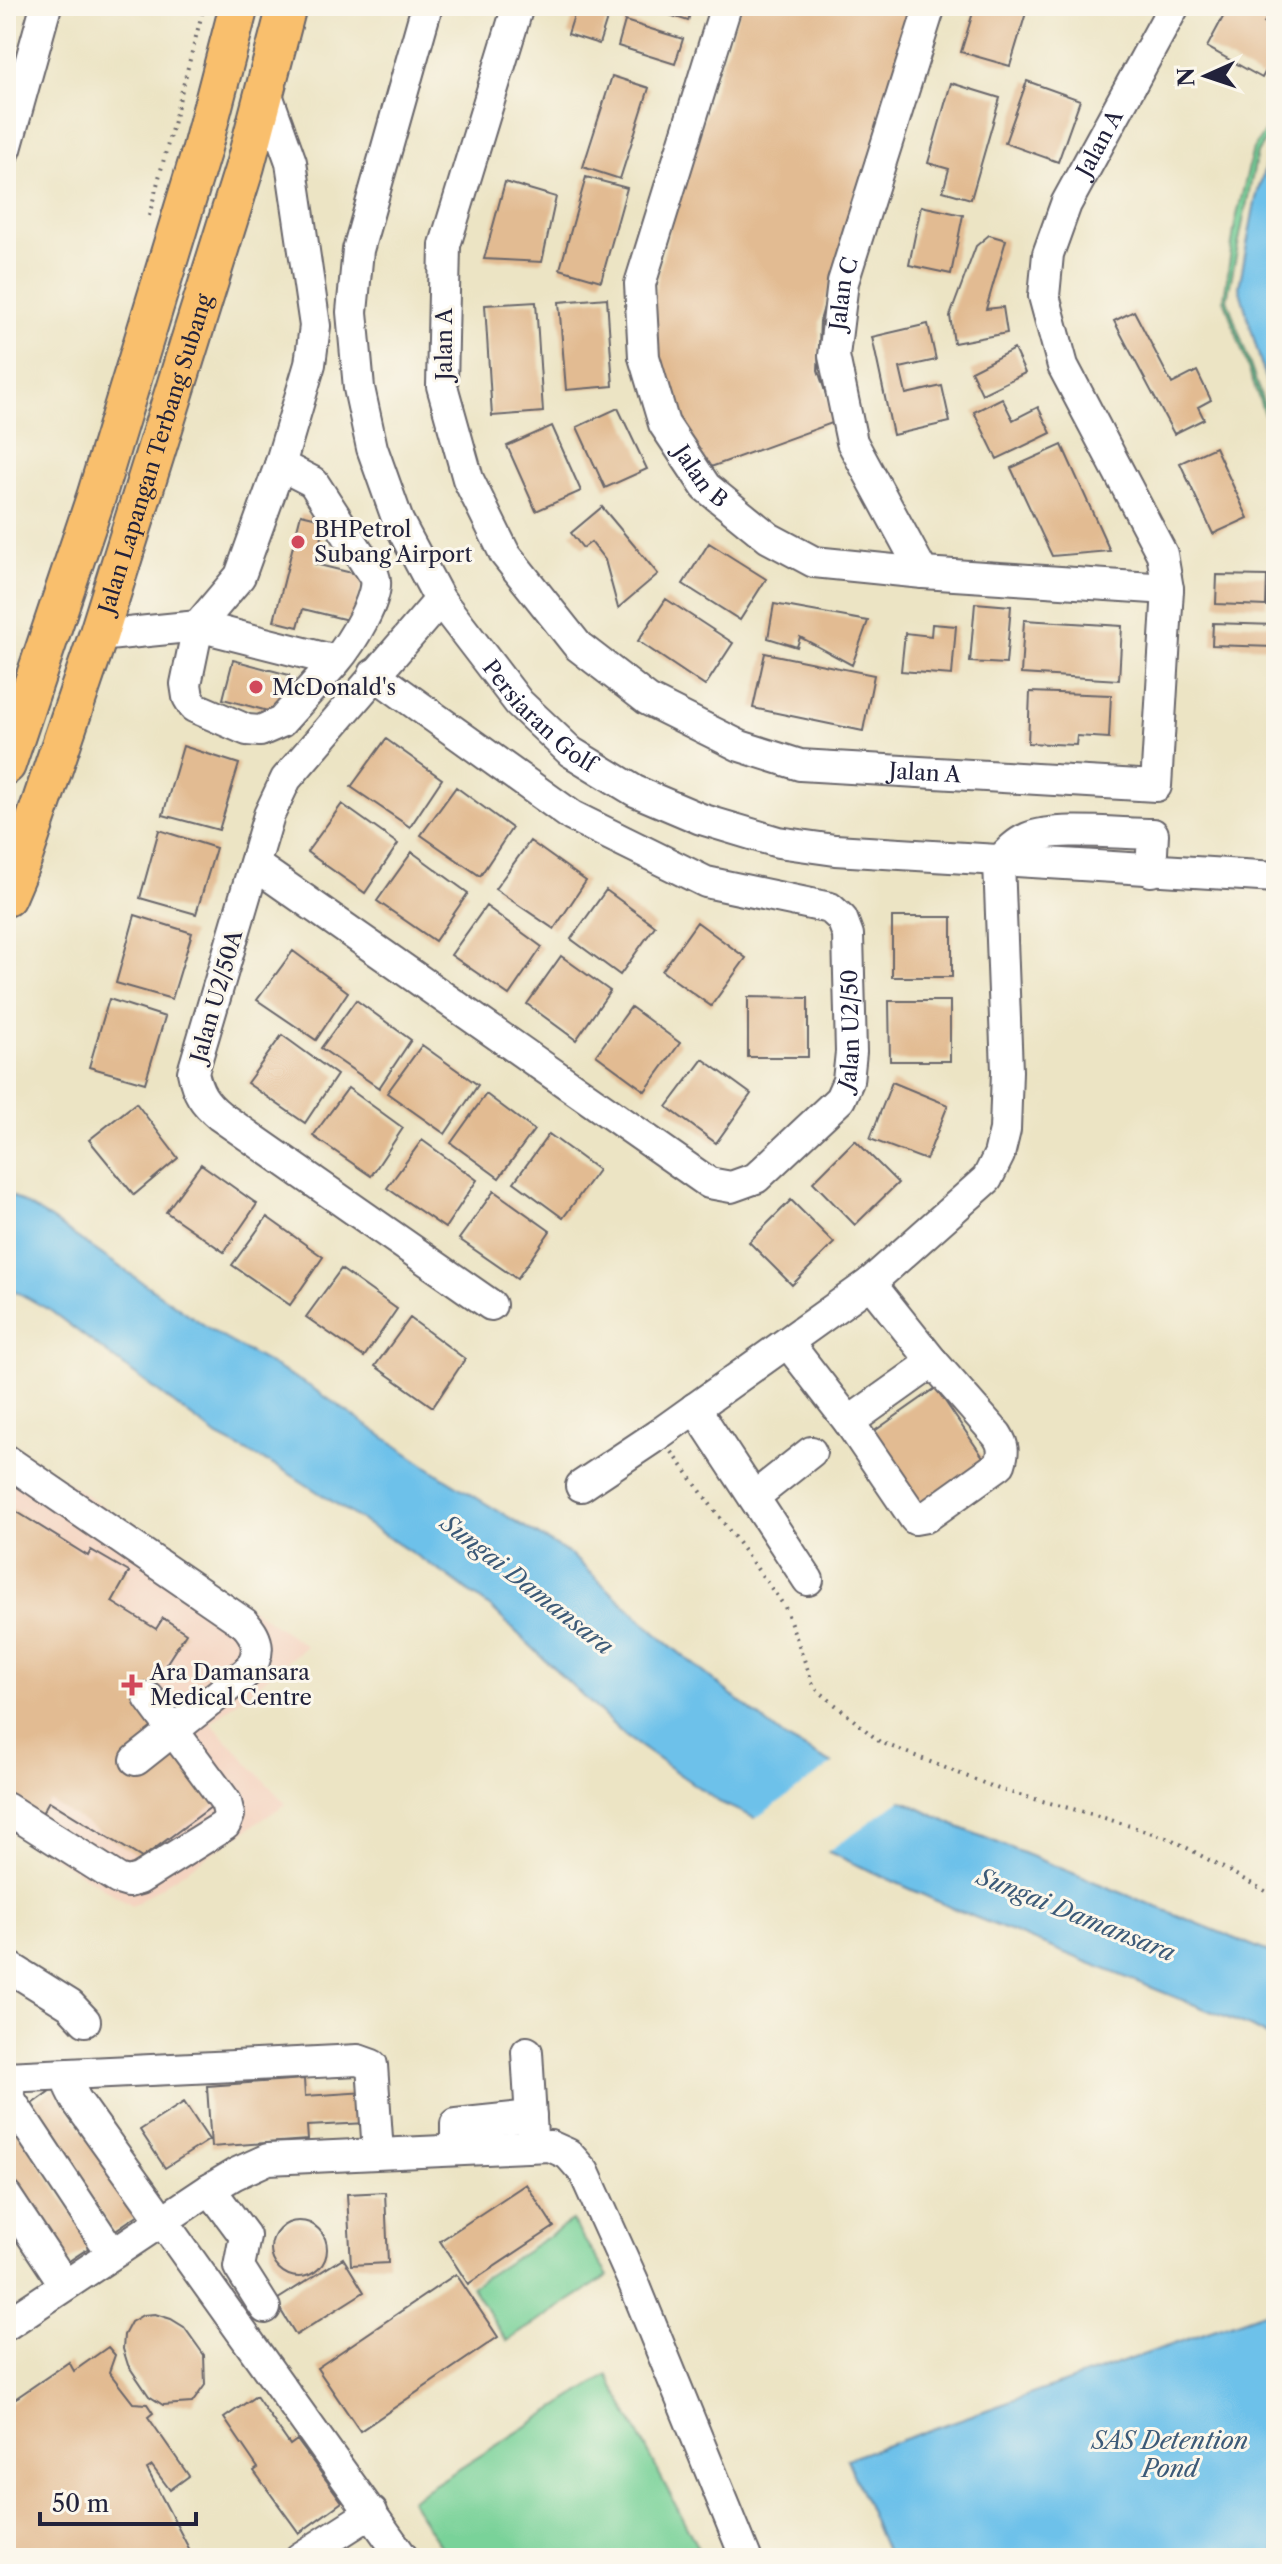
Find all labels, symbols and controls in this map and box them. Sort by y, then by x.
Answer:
north arrow [1166,36,1246,116]
text: N [1173,67,1201,87]
street label: Jalan A [1069,104,1129,184]
street label: Jalan C [824,254,864,335]
street label: Jalan Lapangan Terbang Subang [92,290,218,620]
street label: Jalan A [431,307,458,383]
street label: Jalan B [666,437,733,513]
place label: BHPetrol Subang Airport [314,516,473,568]
marker: BHPetrol Subang Airport [289,533,307,551]
street label: Persiaran Golf [477,655,603,780]
place label: McDonald's [272,674,396,701]
marker: McDonald's [247,678,265,696]
street label: Jalan A [885,757,963,789]
street label: Jalan U2/50A [184,926,248,1068]
street label: Jalan U2/50 [832,969,865,1097]
water label: Sungai Damansara [434,1507,619,1661]
place label: Ara Damansara Medical Centre [149,1659,312,1711]
marker: Ara Damansara Medical Centre [121,1674,143,1696]
water label: Sungai Damansara [971,1861,1179,1967]
water label: SAS Detention Pond [1090,2426,1248,2483]
scale bar [40,2476,196,2526]
text: 50 m [52,2489,109,2518]

